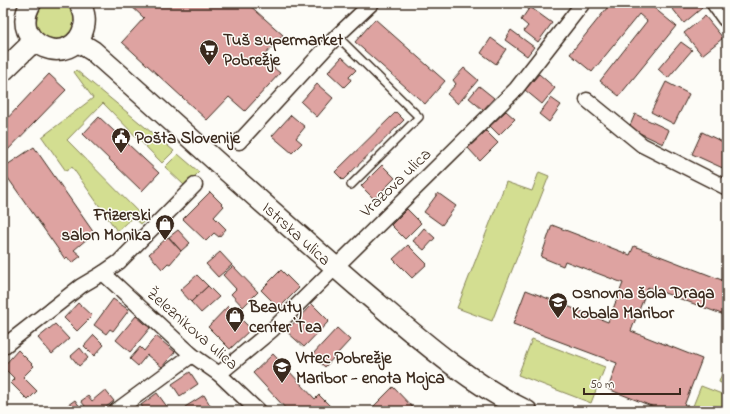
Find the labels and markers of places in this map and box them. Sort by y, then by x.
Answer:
place label: Tuš supermarket Pobrežje [223,28,343,73]
supermarket icon: Tuš supermarket Pobrežje [198,38,220,66]
public building icon: Pošta Slovenije [110,126,132,154]
place label: Pošta Slovenije [135,126,242,151]
place label: Frizerski salon Monika [62,203,151,248]
shop icon: Frizerski salon Monika [154,213,176,241]
place label: Osnovna šola Draga Kobala Maribor [572,281,714,326]
school or university icon: Osnovna šola Draga Kobala Maribor [547,291,569,319]
place label: Beauty center Tea [248,295,322,340]
shop icon: Beauty center Tea [224,305,246,333]
place label: Vrtec Pobrežje Maribor - enota Mojca [295,346,445,391]
school or university icon: Vrtec Pobrežje Maribor - enota Mojca [271,356,293,384]

